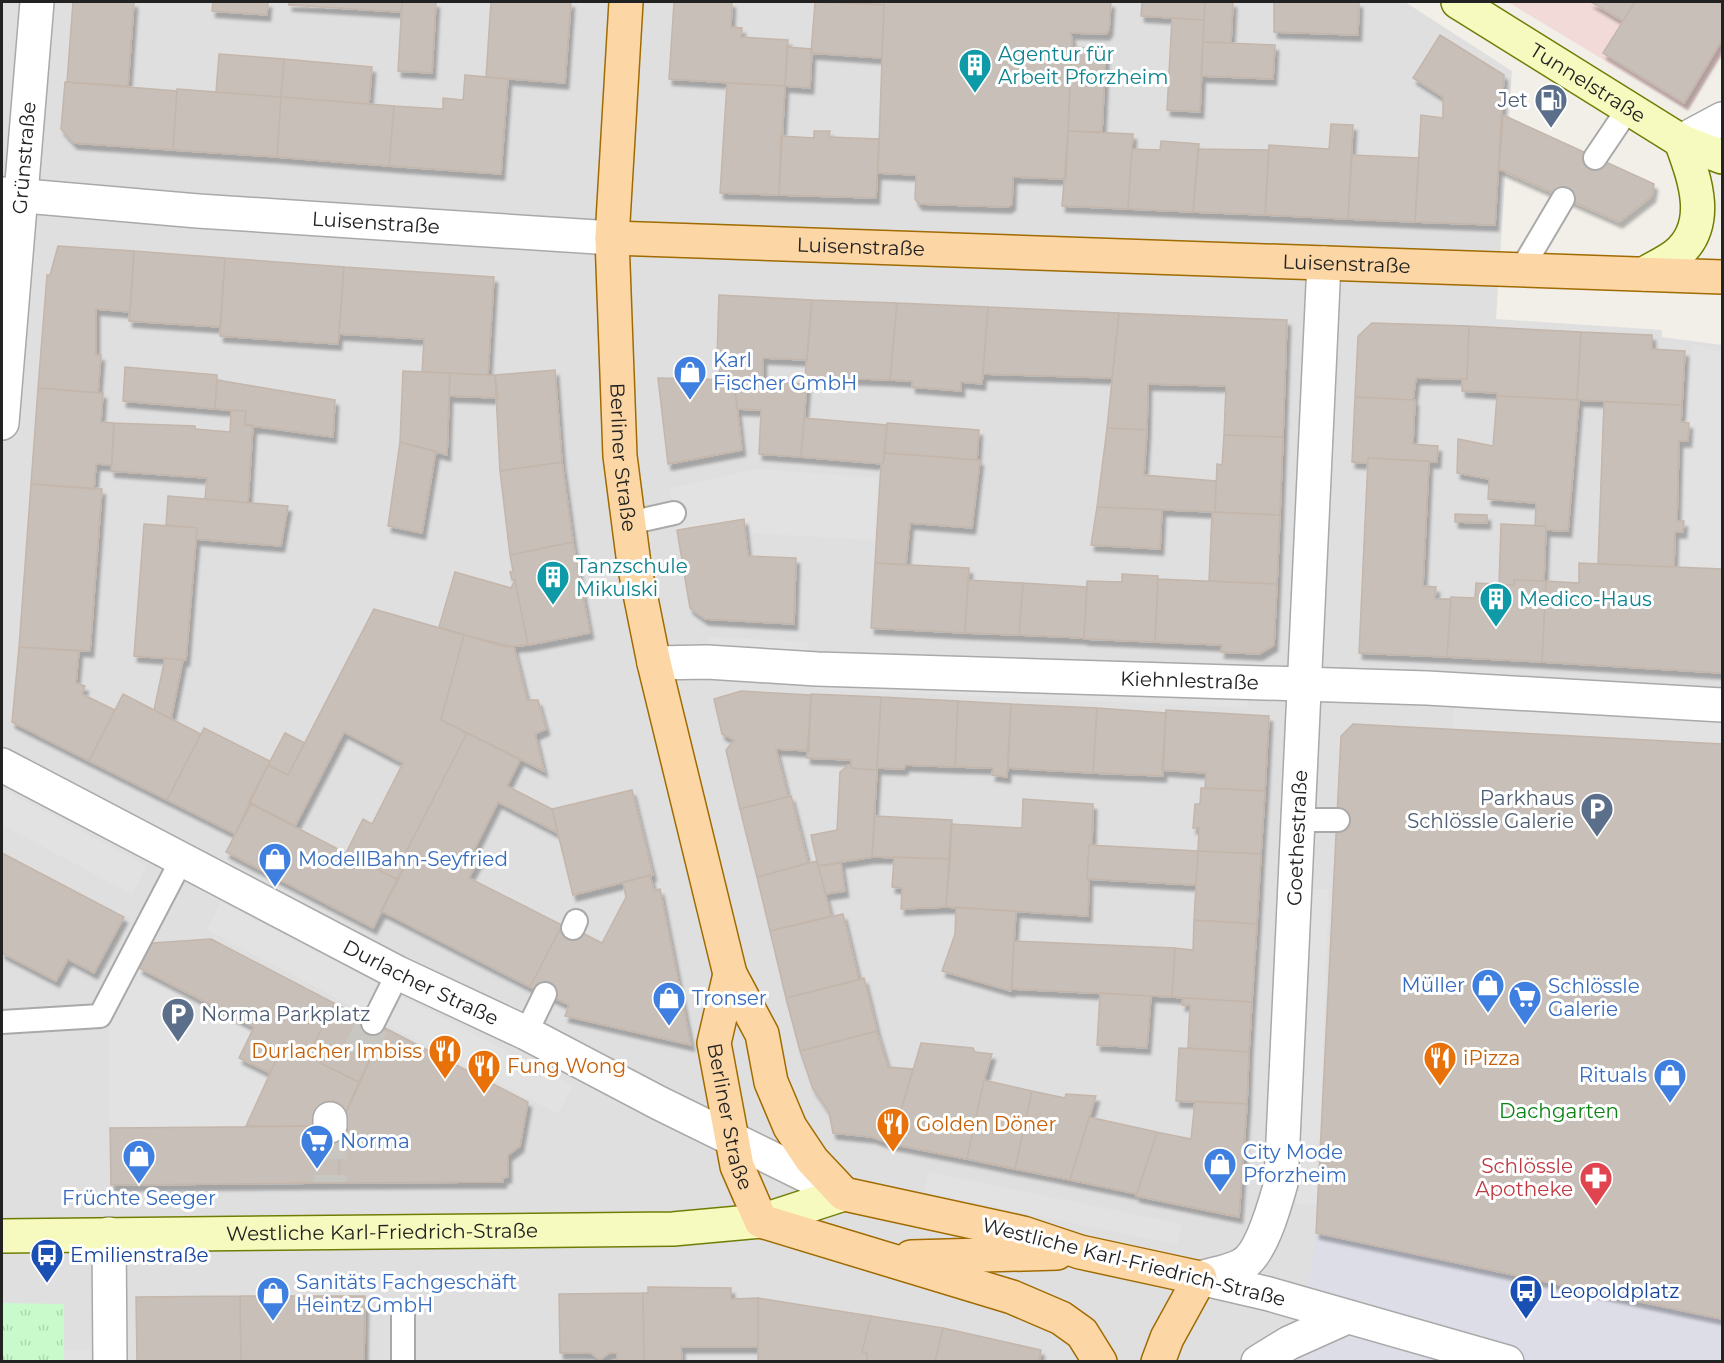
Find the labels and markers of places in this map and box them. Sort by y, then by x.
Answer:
place label: Agentur für Arbeit Pforzheim [998,42,1168,89]
building icon: Agentur für Arbeit Pforzheim [957,47,993,94]
fuel station icon: Jet [1533,82,1569,129]
place label: Jet [1497,88,1528,112]
place label: Karl Fischer GmbH [713,348,857,395]
shop icon: Karl Fischer GmbH [672,354,708,401]
place label: Tanzschule Mikulski [576,554,688,601]
building icon: Tanzschule Mikulski [535,559,571,606]
building icon: Medico-Haus [1478,581,1514,628]
place label: Medico-Haus [1519,587,1652,611]
place label: Parkhaus Schlössle Galerie [1407,786,1574,833]
parking icon: Parkhaus Schlössle Galerie [1579,791,1615,838]
shop icon: ModellBahn-Seyfried [257,841,293,888]
place label: ModellBahn-Seyfried [298,847,508,871]
shop icon: Müller [1470,967,1506,1014]
place label: Müller [1402,973,1465,997]
place label: Schlössle Galerie [1548,974,1640,1021]
supermarket icon: Schlössle Galerie [1507,979,1543,1026]
shop icon: Tronser [651,980,687,1027]
place label: Tronser [692,986,767,1010]
parking icon: Norma Parkplatz [160,996,196,1043]
place label: Norma Parkplatz [201,1002,371,1026]
restaurant icon: Durlacher Imbiss [427,1033,463,1080]
place label: Durlacher Imbiss [251,1039,422,1063]
restaurant icon: iPizza [1422,1040,1458,1087]
place label: iPizza [1463,1046,1520,1070]
restaurant icon: Fung Wong [466,1048,502,1095]
place label: Fung Wong [507,1054,626,1078]
shop icon: Rituals [1652,1057,1688,1104]
place label: Rituals [1579,1063,1647,1087]
restaurant icon: Golden Döner [875,1106,911,1153]
place label: Golden Döner [916,1112,1056,1136]
supermarket icon: Norma [299,1123,335,1170]
place label: Norma [340,1129,410,1153]
shop icon: Früchte Seeger [121,1138,157,1185]
place label: City Mode Pforzheim [1243,1140,1347,1187]
shop icon: City Mode Pforzheim [1202,1146,1238,1193]
place label: Schlössle Apotheke [1475,1154,1573,1201]
pharmacy icon: Schlössle Apotheke [1578,1160,1614,1207]
place label: Früchte Seeger [62,1186,216,1210]
bus stop icon: Emilienstraße [29,1237,65,1284]
place label: Emilienstraße [70,1243,209,1267]
place label: Sanitäts Fachgeschäft Heintz GmbH [296,1270,517,1317]
bus stop icon: Leopoldplatz [1508,1273,1544,1320]
shop icon: Sanitäts Fachgeschäft Heintz GmbH [255,1275,291,1322]
place label: Leopoldplatz [1549,1279,1679,1303]

